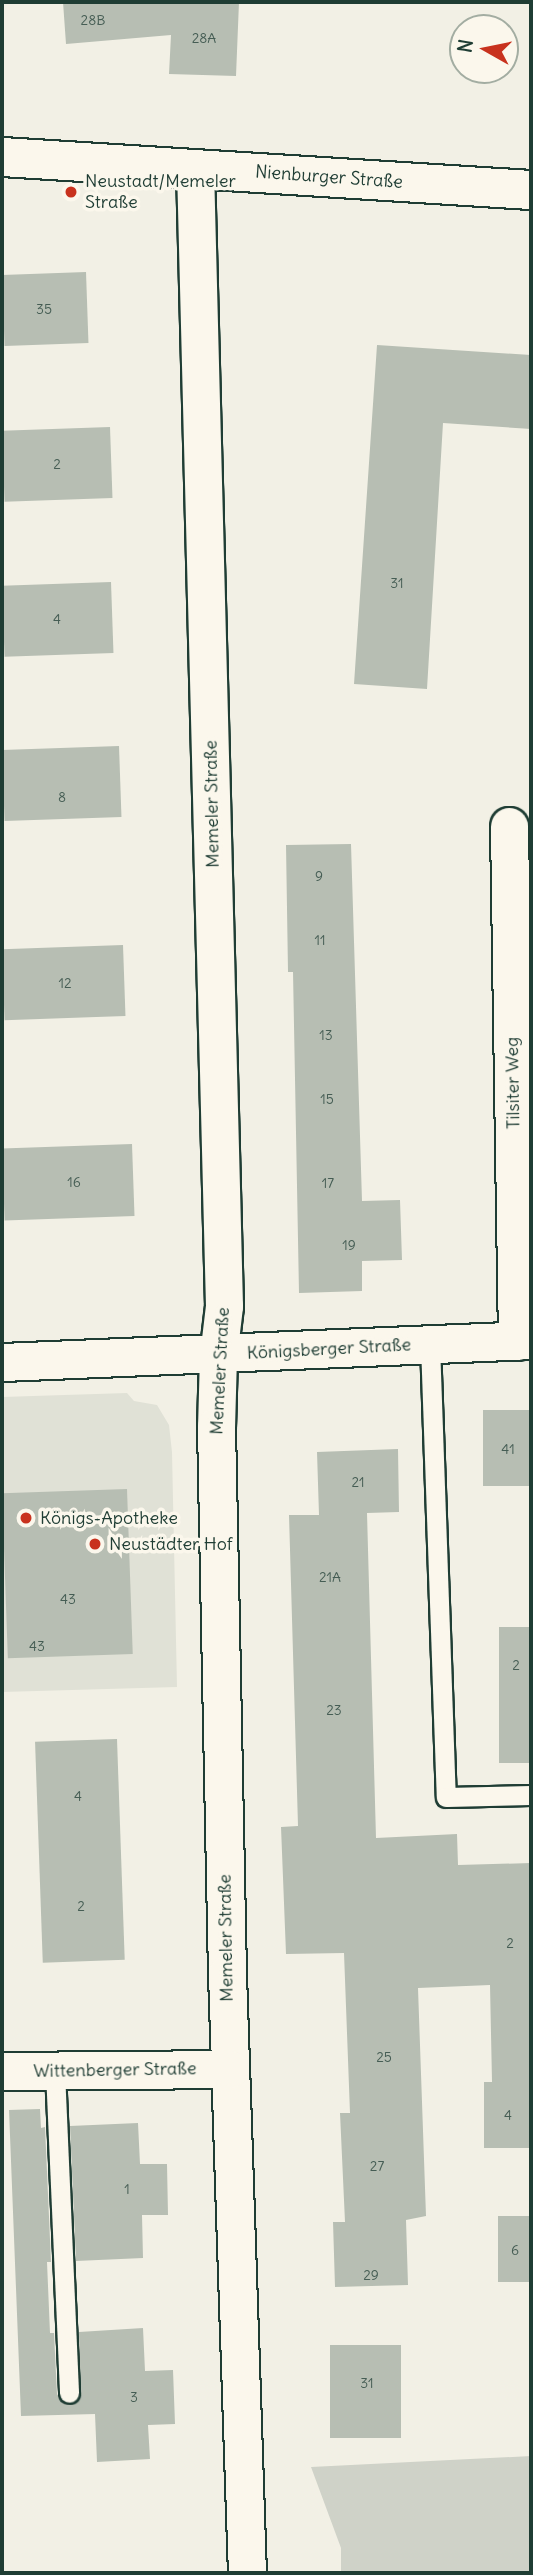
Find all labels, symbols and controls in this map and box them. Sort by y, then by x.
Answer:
house number: 28B [81,12,105,28]
north arrow [449,14,519,84]
house number: 28A [192,30,216,46]
text: N [452,38,478,54]
street label: Nienburger Straße [254,161,404,193]
place label: Neustadt/Memeler Straße [85,171,236,214]
marker: Neustadt/Memeler Straße [63,184,79,200]
house number: 35 [36,301,52,317]
house number: 2 [53,456,61,472]
house number: 31 [390,575,404,591]
house number: 4 [53,611,61,627]
street label: Memeler Straße [200,740,224,868]
house number: 8 [58,789,66,805]
house number: 9 [315,868,323,884]
house number: 11 [314,932,326,948]
house number: 12 [58,975,72,991]
house number: 13 [319,1027,333,1043]
street label: Tilsiter Weg [501,1037,525,1129]
house number: 15 [320,1091,334,1107]
house number: 16 [67,1174,81,1190]
house number: 17 [322,1175,334,1191]
house number: 19 [342,1237,356,1253]
street label: Memeler Straße [206,1307,234,1435]
street label: Königsberger Straße [246,1334,412,1364]
house number: 41 [501,1441,515,1457]
house number: 21 [351,1474,365,1490]
place label: Königs-Apotheke [40,1507,178,1529]
marker: Königs-Apotheke [18,1510,34,1526]
place label: Neustädter Hof [109,1533,233,1555]
marker: Neustädter Hof [87,1536,103,1552]
house number: 21A [319,1569,341,1585]
house number: 43 [60,1591,76,1607]
house number: 43 [29,1638,45,1654]
house number: 2 [512,1657,520,1673]
house number: 23 [326,1702,342,1718]
house number: 4 [74,1788,82,1804]
street label: Memeler Straße [214,1874,238,2002]
house number: 2 [77,1898,85,1914]
house number: 2 [506,1935,514,1951]
house number: 25 [376,2049,392,2065]
street label: Wittenberger Straße [33,2058,197,2082]
house number: 4 [504,2107,512,2123]
house number: 27 [370,2158,384,2174]
house number: 1 [124,2181,130,2197]
house number: 6 [511,2242,519,2258]
house number: 29 [363,2267,379,2283]
house number: 31 [360,2375,374,2391]
house number: 3 [130,2389,138,2405]

